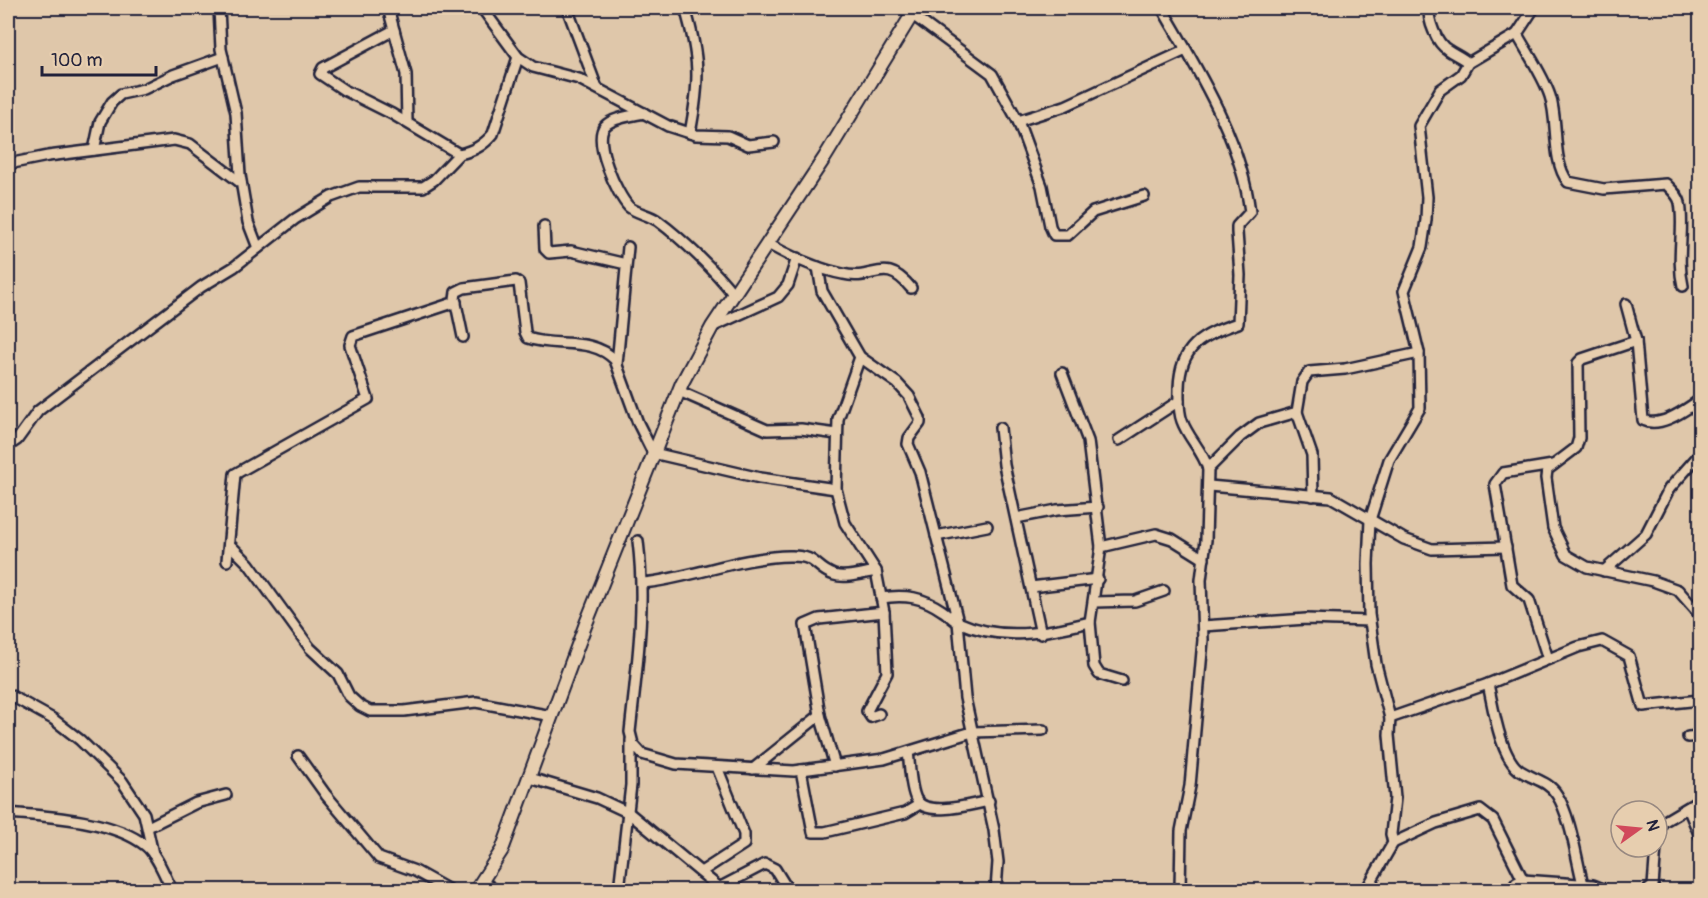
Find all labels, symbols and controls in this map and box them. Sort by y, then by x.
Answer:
scale bar [42,39,156,77]
text: 100 m [51,49,103,72]
north arrow [1609,799,1669,859]
text: N [1641,818,1664,833]

